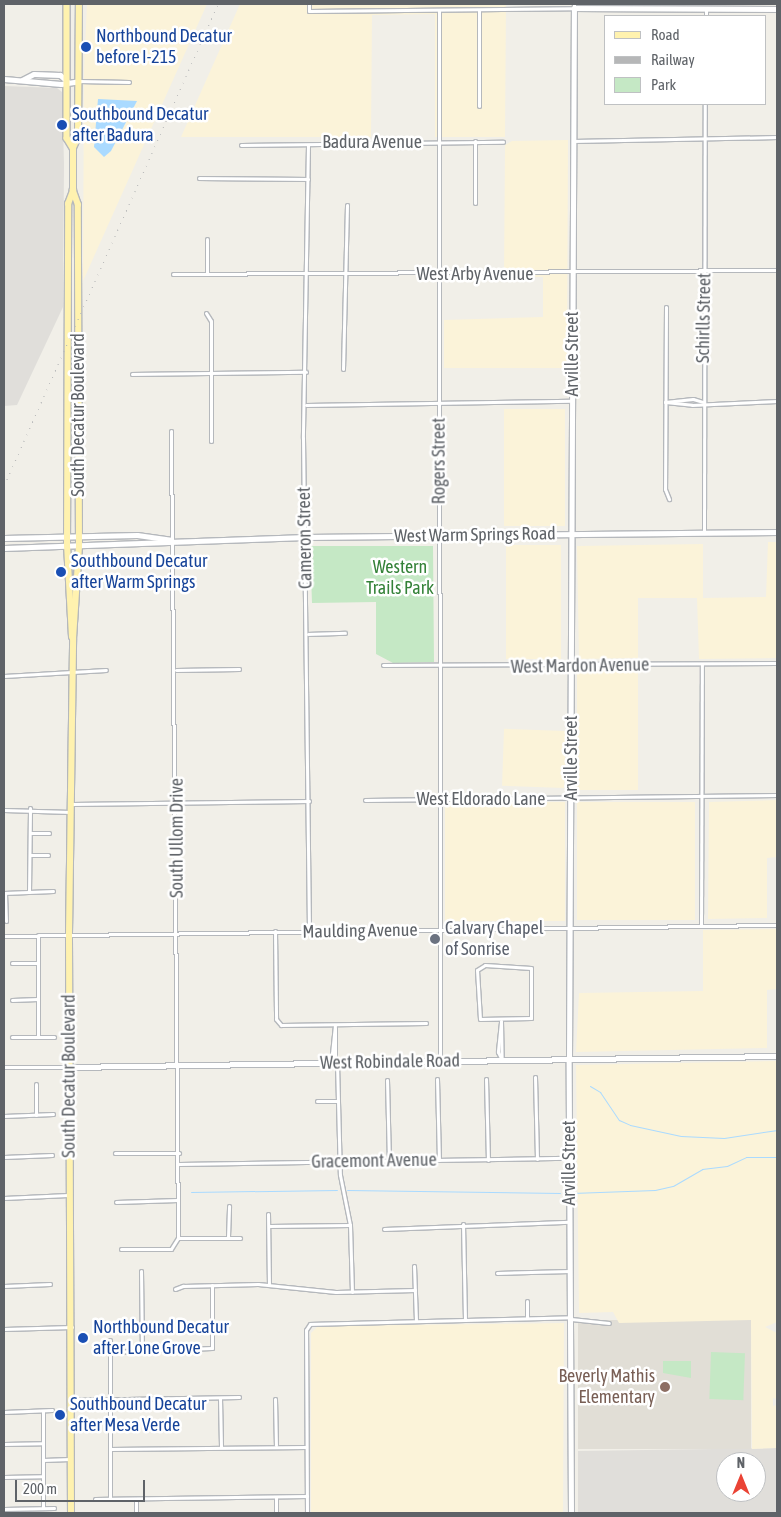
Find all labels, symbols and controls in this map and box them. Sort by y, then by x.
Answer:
legend [604,15,766,105]
place label: Northbound Decatur before I-215 [96,26,232,68]
text: Road [651,26,680,43]
marker: Northbound Decatur before I-215 [80,41,92,53]
text: Railway [651,51,695,68]
text: Park [651,76,676,93]
place label: Southbound Decatur after Badura [72,104,208,146]
marker: Southbound Decatur after Badura [56,119,68,131]
street label: Badura Avenue [322,131,422,153]
street label: West Arby Avenue [417,263,533,285]
street label: Schirlls Street [692,273,716,363]
street label: Arville Street [561,311,583,397]
street label: South Decatur Boulevard [67,333,89,497]
street label: Rogers Street [428,418,450,504]
street label: Cameron Street [293,487,317,589]
street label: West Warm Springs Road [394,523,556,547]
place label: Southbound Decatur after Warm Springs [71,551,207,594]
park label: Western Trails Park [366,557,434,600]
marker: Southbound Decatur after Warm Springs [55,566,67,578]
street label: West Mardon Avenue [511,654,649,678]
street label: Arville Street [560,715,582,801]
street label: South Ullom Drive [166,778,188,898]
street label: West Eldorado Lane [417,788,545,810]
place label: Calvary Chapel of Sonrise [445,918,544,961]
street label: Maulding Avenue [302,919,418,943]
marker: Calvary Chapel of Sonrise [429,933,441,945]
street label: South Decatur Boulevard [58,994,80,1158]
street label: West Robindale Road [320,1050,460,1074]
street label: Arville Street [558,1120,580,1206]
street label: Gracemont Avenue [311,1149,437,1173]
place label: Northbound Decatur after Lone Grove [93,1317,229,1360]
marker: Northbound Decatur after Lone Grove [77,1332,89,1344]
place label: Beverly Mathis Elementary [558,1366,655,1408]
marker: Beverly Mathis Elementary [659,1381,671,1393]
place label: Southbound Decatur after Mesa Verde [70,1394,206,1436]
marker: Southbound Decatur after Mesa Verde [54,1409,66,1421]
north arrow [716,1452,766,1502]
text: N [737,1455,745,1471]
scale bar [18,1470,148,1502]
text: 200 m [23,1480,57,1497]

